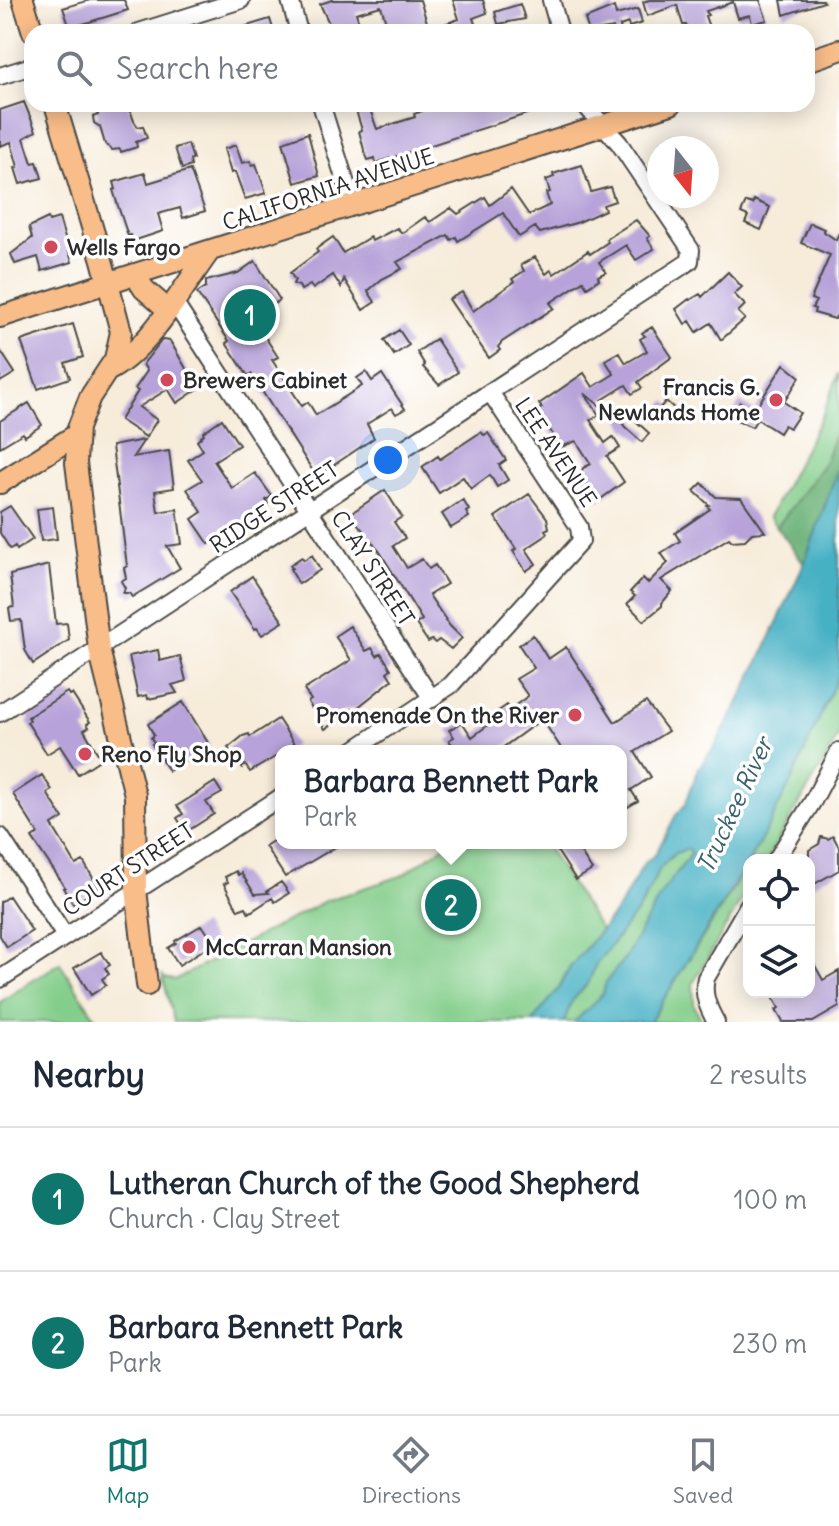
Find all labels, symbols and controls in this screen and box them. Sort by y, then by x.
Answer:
search box [24,24,815,112]
icon: search [52,46,96,90]
text: Search here [116,49,279,87]
north arrow [647,136,719,208]
street label: CALIFORNIA AVENUE [219,142,437,236]
place label: Wells Fargo [67,233,181,261]
marker: Wells Fargo [42,238,60,256]
pin: 1 [224,285,276,345]
place label: Brewers Cabinet [183,366,347,394]
marker: Brewers Cabinet [158,371,176,389]
place label: Francis G. Newlands Home [598,373,760,426]
marker: Francis G. Newlands Home [767,391,785,409]
street label: LEE AVENUE [509,392,603,512]
your location [368,440,408,480]
street label: RIDGE STREET [204,455,344,559]
street label: CLAY STREET [325,505,421,631]
place label: Promenade On the River [316,701,560,729]
marker: Promenade On the River [566,706,584,724]
water label: Truckee River [690,730,780,877]
place label: Reno Fly Shop [101,740,242,768]
marker: Reno Fly Shop [76,745,94,763]
popup [275,745,627,849]
text: Barbara Bennett Park [304,762,598,800]
text: Park [304,800,357,833]
street label: COURT STREET [57,816,199,922]
map controls [743,854,815,998]
button: locate [743,854,815,926]
pin: 2 [425,875,477,935]
button: layers [743,926,815,998]
place label: McCarran Mansion [205,933,392,961]
marker: McCarran Mansion [180,938,198,956]
text: Nearby [32,1053,145,1096]
text: 2 results [709,1058,807,1091]
text: Lutheran Church of the Good Shepherd [108,1164,640,1202]
text: 1 [53,1183,63,1216]
text: 100 m [733,1183,807,1216]
text: Church · Clay Street [108,1202,340,1235]
text: Barbara Bennett Park [108,1308,403,1346]
text: 2 [51,1327,65,1360]
text: 230 m [732,1327,807,1360]
text: Park [108,1346,162,1379]
tab: Map [106,1433,150,1509]
tab: Directions [362,1433,461,1509]
tab: Saved [673,1433,733,1509]

